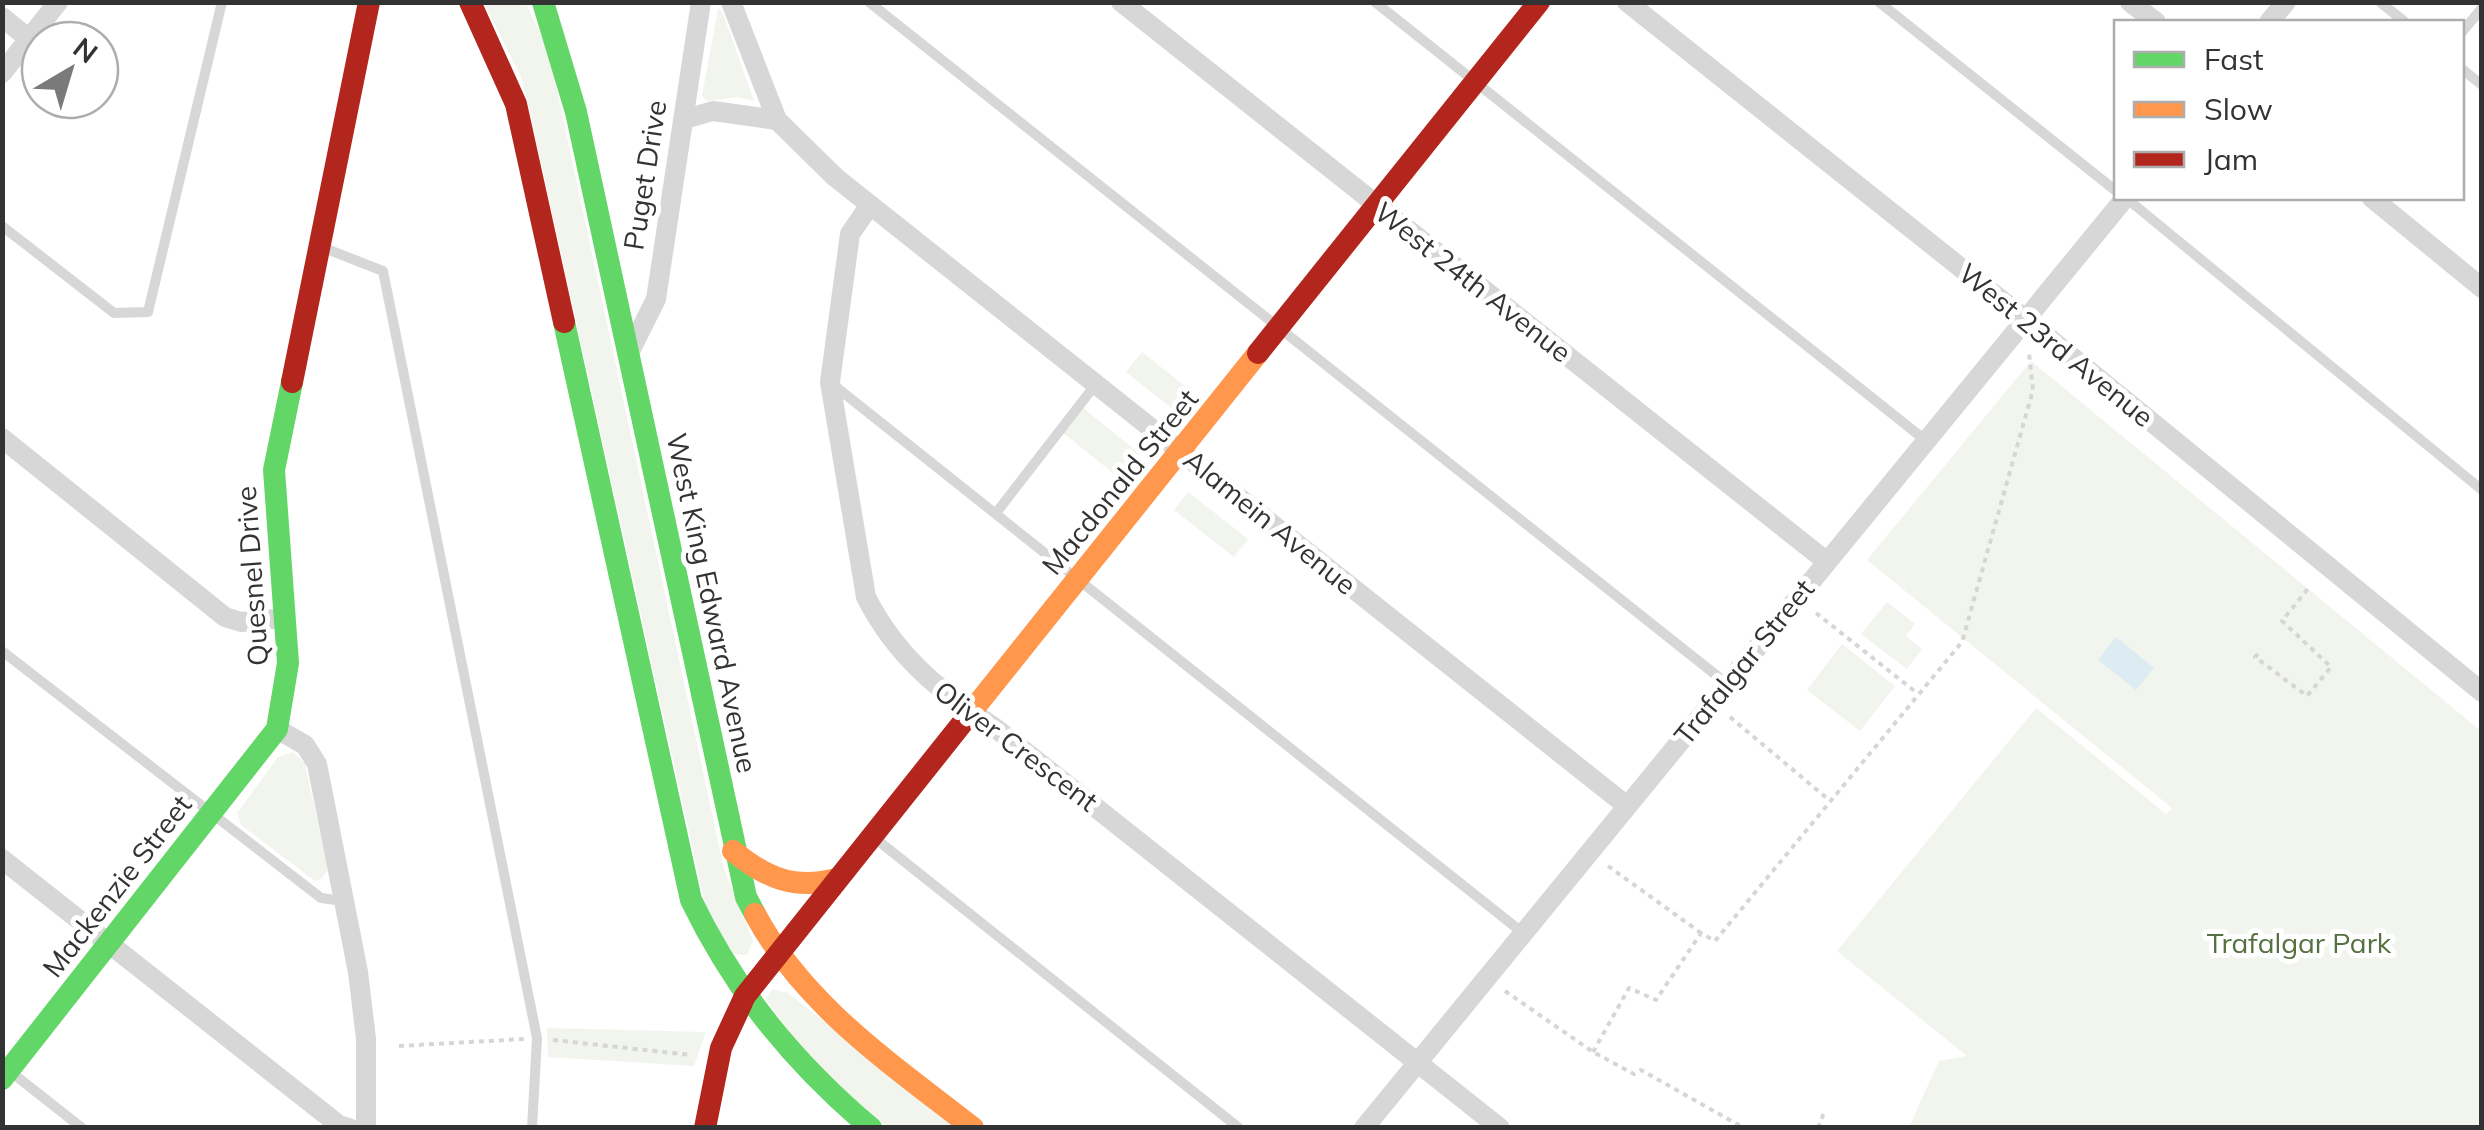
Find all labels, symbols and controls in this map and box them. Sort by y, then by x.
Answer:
north arrow [20,20,120,120]
legend [2114,20,2464,200]
text: N [67,30,105,70]
text: Fast [2204,40,2264,78]
text: Slow [2204,90,2273,128]
street label: Puget Drive [615,98,674,252]
text: Jam [2204,140,2258,178]
street label: West 24th Avenue [1368,194,1579,369]
street label: West 23rd Avenue [1952,255,2161,434]
street label: Macdonald Street [1034,382,1205,582]
street label: West King Edward Avenue [659,430,766,776]
street label: Alamein Avenue [1177,441,1364,602]
street label: Quesnel Drive [228,485,275,667]
street label: Trafalgar Street [1666,572,1821,752]
street label: Oliver Crescent [928,673,1105,819]
street label: Mackenzie Street [35,787,199,984]
park label: Trafalgar Park [2207,925,2392,960]

